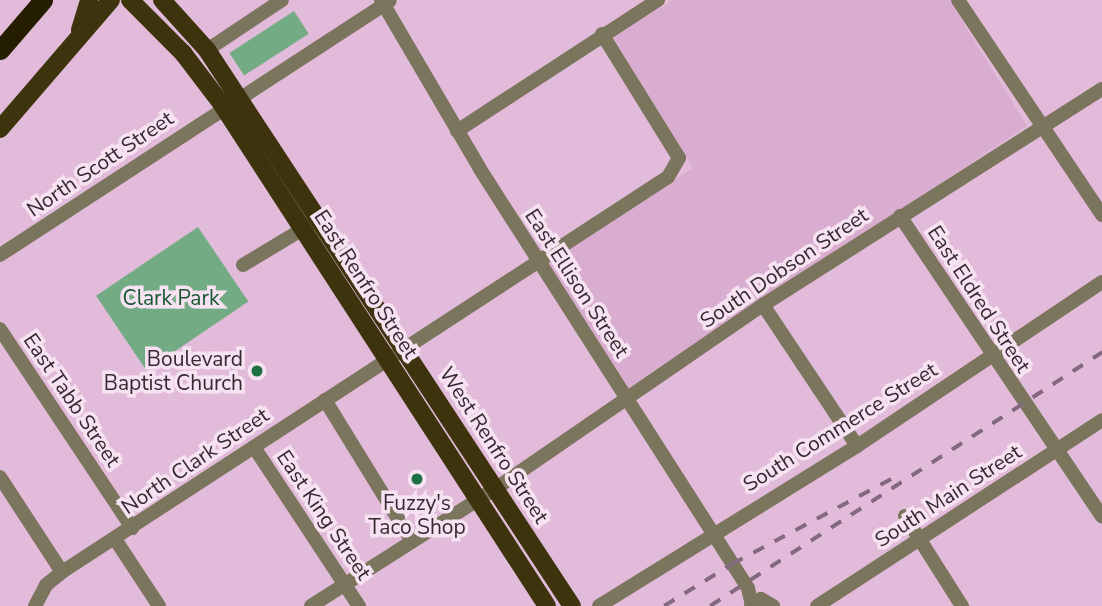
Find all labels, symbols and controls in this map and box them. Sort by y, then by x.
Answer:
street label: North Scott Street [22,106,178,222]
street label: South Dobson Street [695,202,873,334]
street label: East Ellison Street [520,204,634,362]
street label: East Renfro Street [309,205,423,363]
street label: East Eldred Street [922,221,1036,377]
park label: Clark Park [123,285,219,311]
street label: East Tabb Street [18,329,126,471]
place label: Boulevard Baptist Church [104,346,243,396]
street label: South Commerce Street [738,357,942,497]
street label: West Renfro Street [434,362,554,528]
marker: Boulevard Baptist Church [249,363,265,379]
street label: North Clark Street [117,402,273,520]
street label: South Main Street [870,439,1026,553]
street label: East King Street [271,445,377,585]
marker: Fuzzy's Taco Shop [409,471,425,487]
place label: Fuzzy's Taco Shop [368,490,466,540]

